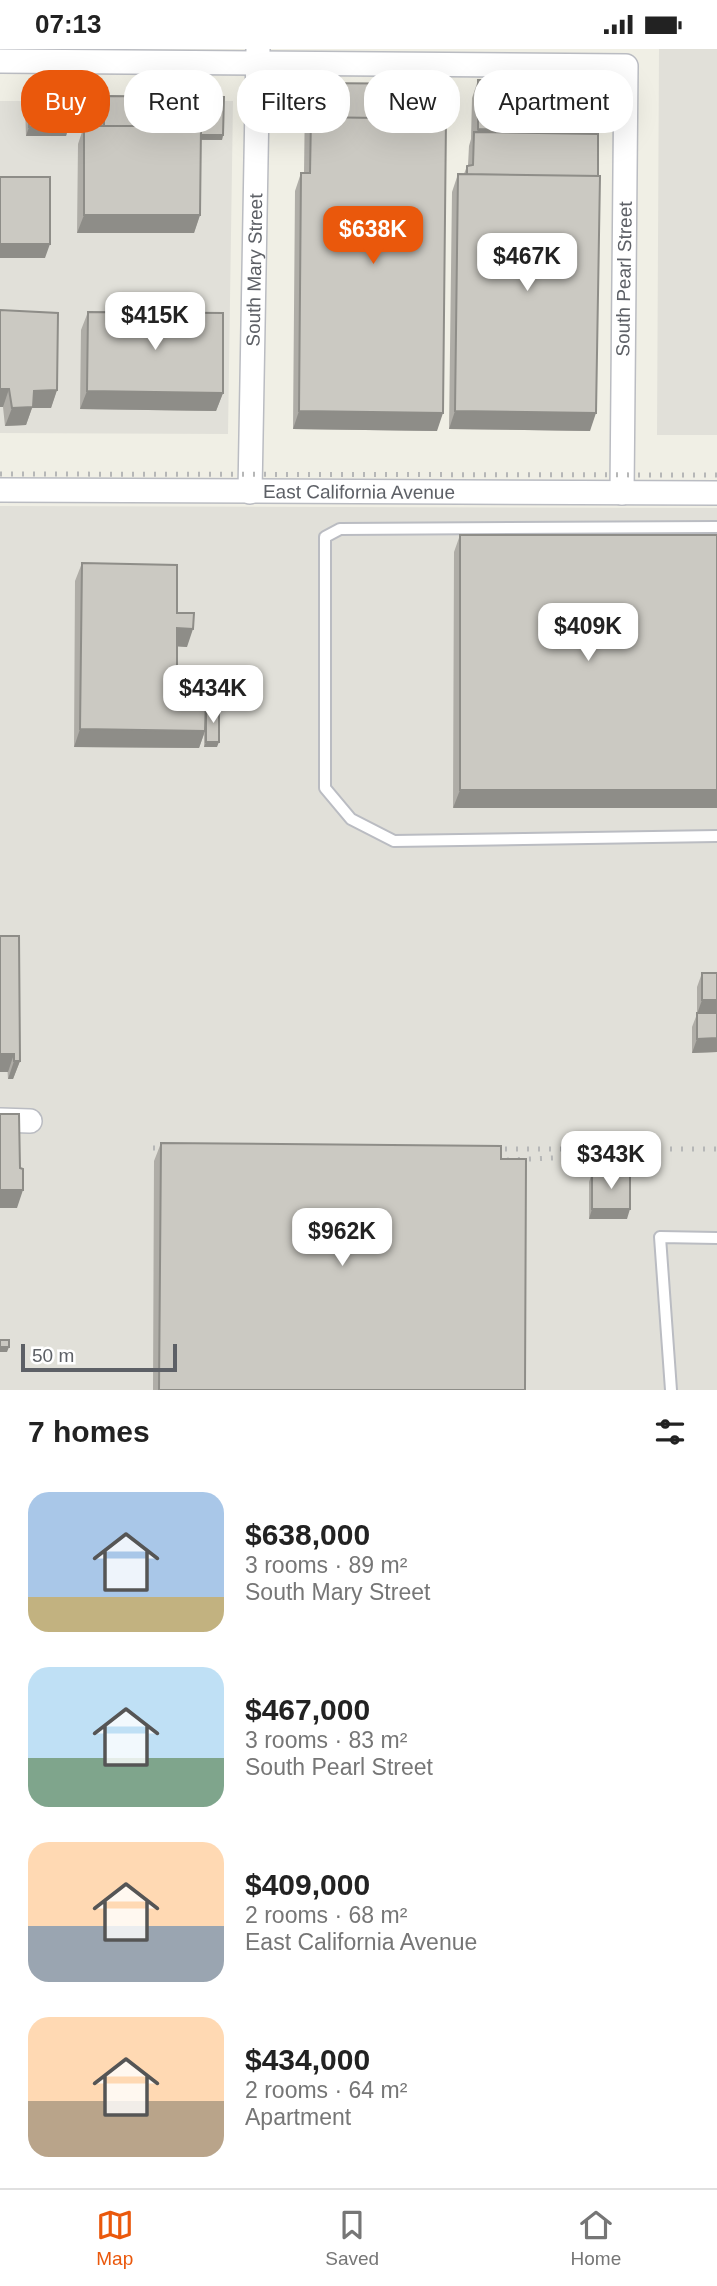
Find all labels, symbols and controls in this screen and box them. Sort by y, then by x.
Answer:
text: 07:13 [35,9,102,39]
chip: Buy [21,70,110,133]
chip: Rent [124,70,223,133]
chip: Filters [237,70,350,133]
chip: New [364,70,460,133]
chip: Apartment [474,70,633,133]
street label: South Mary Street [242,193,266,347]
street label: South Pearl Street [612,200,636,357]
pin: $638K [324,207,422,266]
text: $638K [339,216,407,242]
pin: $467K [478,233,576,293]
text: $467K [493,243,561,269]
pin: $415K [106,293,204,352]
text: $415K [121,302,189,328]
street label: East California Avenue [263,481,455,502]
pin: $409K [539,603,637,663]
text: $409K [554,613,622,639]
pin: $434K [164,665,262,725]
text: $434K [179,675,247,701]
pin: $343K [562,1131,660,1191]
text: $343K [577,1141,645,1167]
pin: $962K [293,1209,391,1268]
text: $962K [308,1218,376,1244]
scale bar [21,1341,177,1373]
text: 50 m [32,1345,74,1366]
icon: filters [651,1413,689,1451]
text: 7 homes [28,1415,150,1448]
text: $638,000 [245,1518,370,1551]
icon: home [84,1520,168,1604]
text: 3 rooms · 89 m² [245,1552,407,1578]
text: South Mary Street [245,1579,430,1605]
text: $467,000 [245,1693,370,1726]
icon: home [84,1695,168,1779]
text: 3 rooms · 83 m² [245,1727,407,1753]
text: South Pearl Street [245,1754,433,1780]
text: $409,000 [245,1868,370,1901]
icon: home [84,1870,168,1954]
text: 2 rooms · 68 m² [245,1902,407,1928]
text: East California Avenue [245,1929,477,1955]
text: $434,000 [245,2043,370,2076]
icon: home [84,2045,168,2129]
text: 2 rooms · 64 m² [245,2077,407,2103]
text: Apartment [245,2104,351,2130]
tab: Map [96,2206,134,2270]
tab: Saved [325,2206,379,2270]
tab: Home [571,2206,621,2270]

